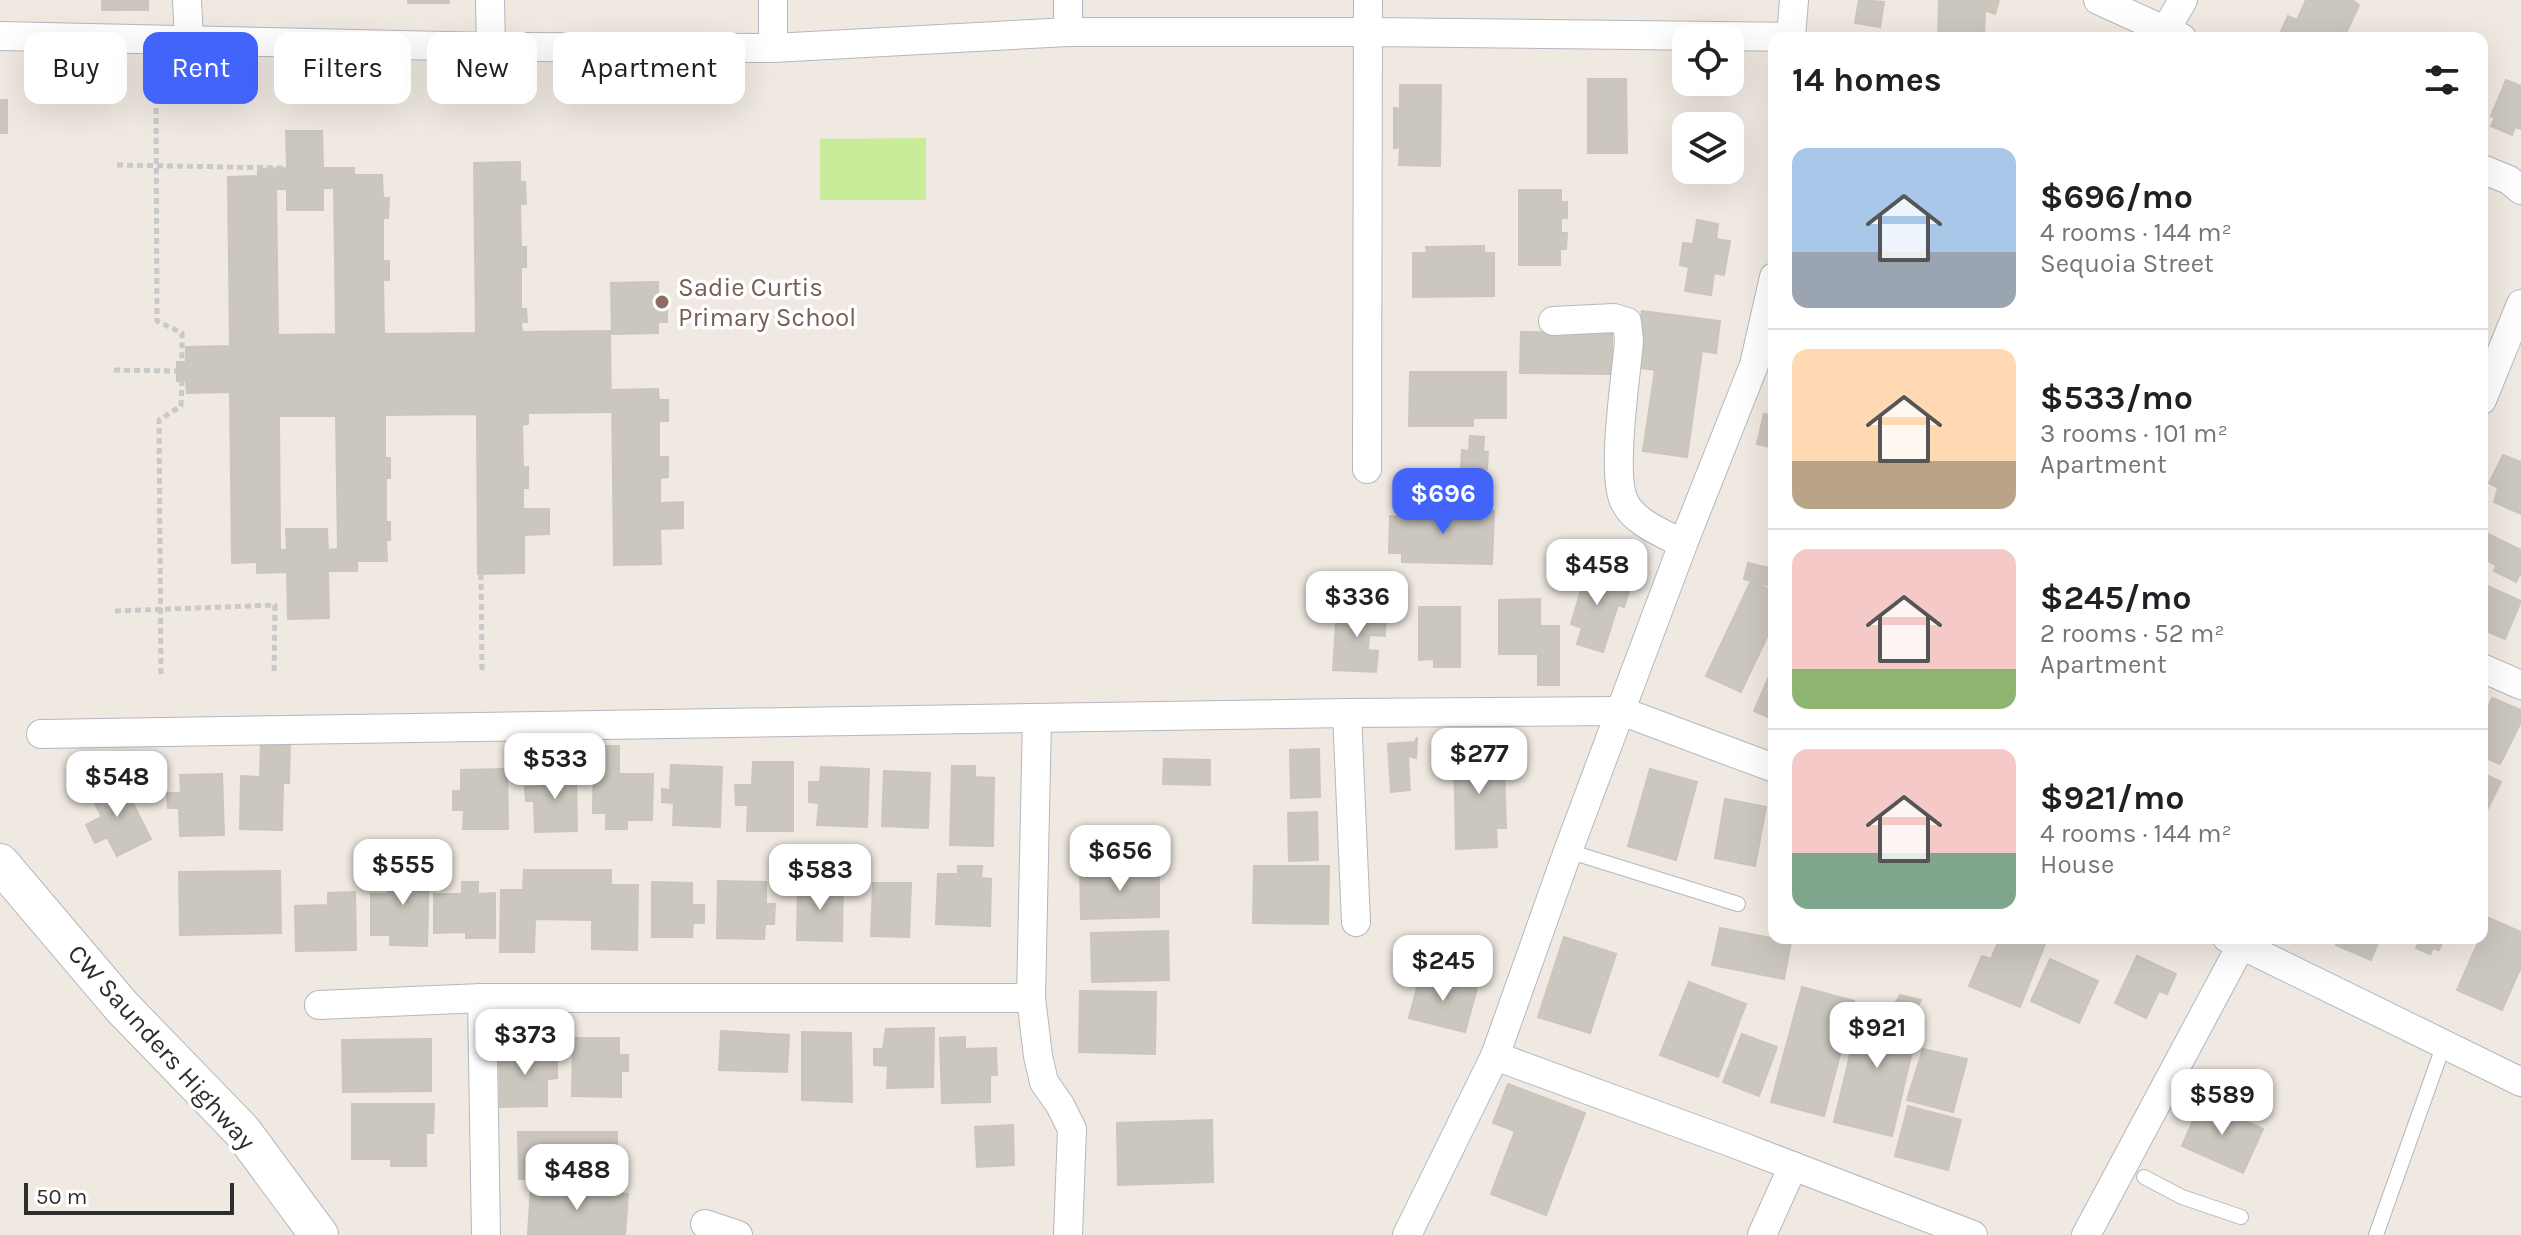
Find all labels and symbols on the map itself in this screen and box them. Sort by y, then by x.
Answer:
place label: Sadie Curtis Primary School [678,272,856,333]
marker: Sadie Curtis Primary School [653,293,671,311]
pin: $696 [1396,468,1490,536]
pin: $458 [1550,539,1644,607]
pin: $336 [1310,571,1404,639]
pin: $277 [1432,728,1526,796]
pin: $533 [508,733,602,801]
pin: $548 [70,751,164,819]
pin: $656 [1073,825,1167,893]
pin: $555 [356,839,450,907]
pin: $583 [773,844,867,912]
pin: $245 [1396,935,1490,1003]
street label: CW Saunders Highway [61,938,262,1156]
pin: $921 [1830,1002,1924,1070]
pin: $373 [478,1009,572,1077]
pin: $589 [2175,1069,2269,1137]
pin: $488 [530,1144,624,1212]
scale bar [24,1179,234,1215]

